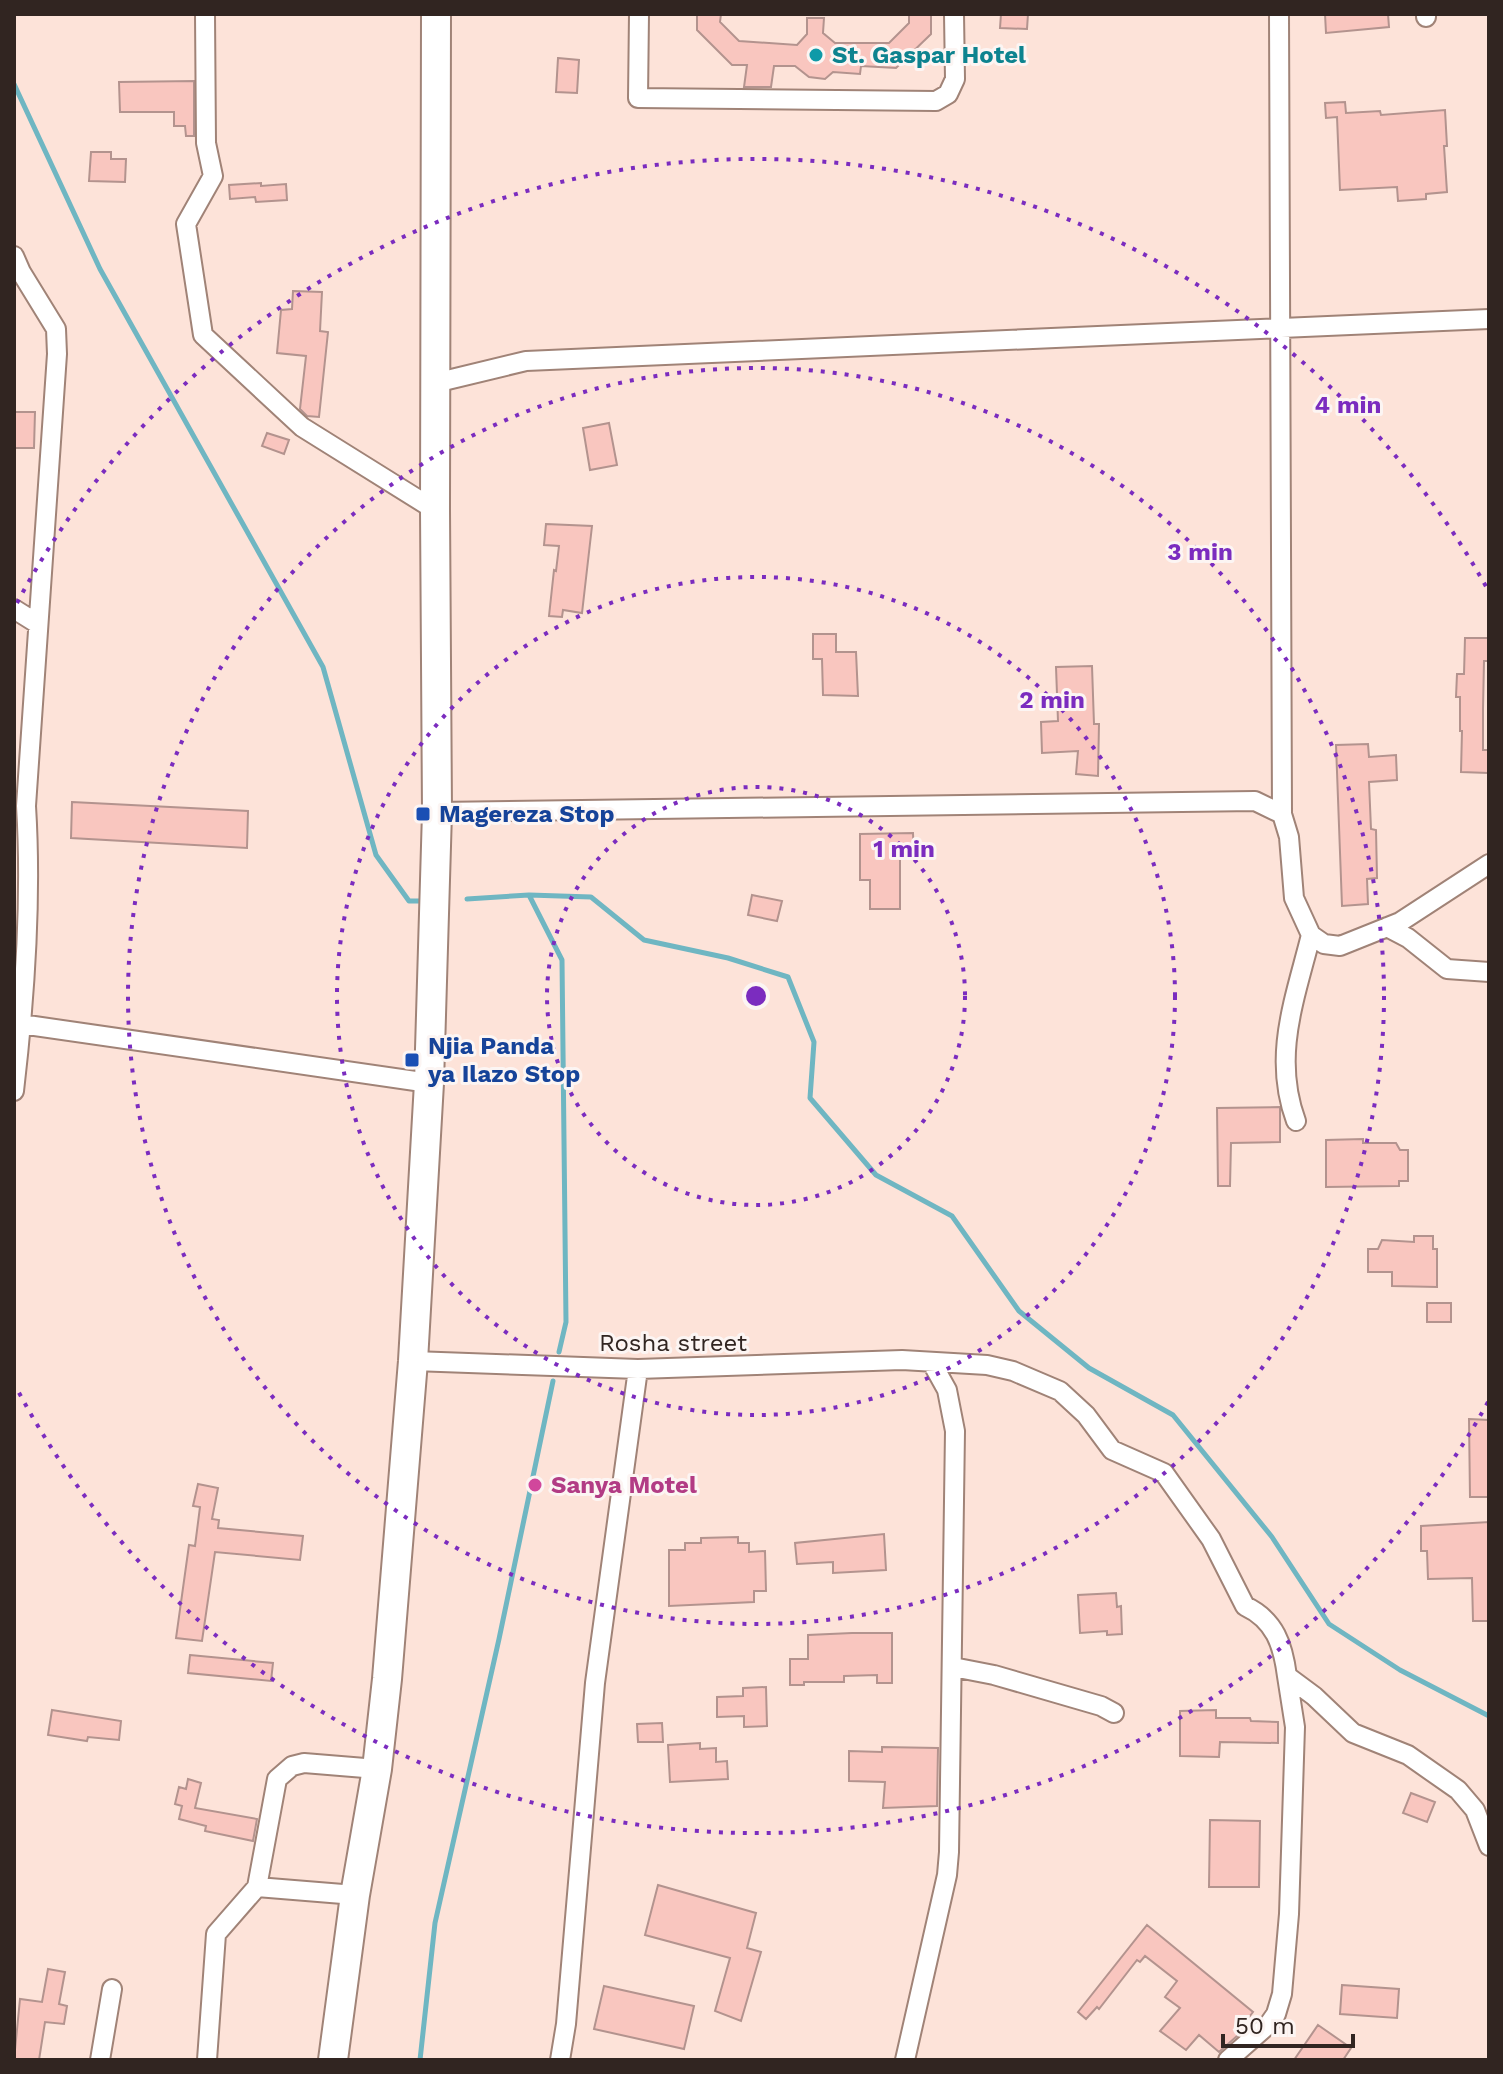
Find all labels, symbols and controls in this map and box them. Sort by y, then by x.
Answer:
place label: St. Gaspar Hotel [832,41,1026,69]
marker: St. Gaspar Hotel [807,46,825,64]
text: 4 min [1315,391,1381,419]
text: 3 min [1167,538,1233,566]
text: 2 min [1019,686,1085,714]
place label: Magereza Stop [439,800,615,828]
marker: Magereza Stop [414,805,432,823]
text: 1 min [873,835,935,863]
centre of rings [742,982,770,1010]
place label: Njia Panda ya Ilazo Stop [427,1032,580,1088]
marker: Njia Panda ya Ilazo Stop [403,1051,421,1069]
street label: Rosha street [599,1329,747,1357]
place label: Sanya Motel [551,1471,697,1499]
marker: Sanya Motel [526,1476,544,1494]
scale bar [1223,1998,1353,2048]
text: 50 m [1235,2012,1295,2040]

